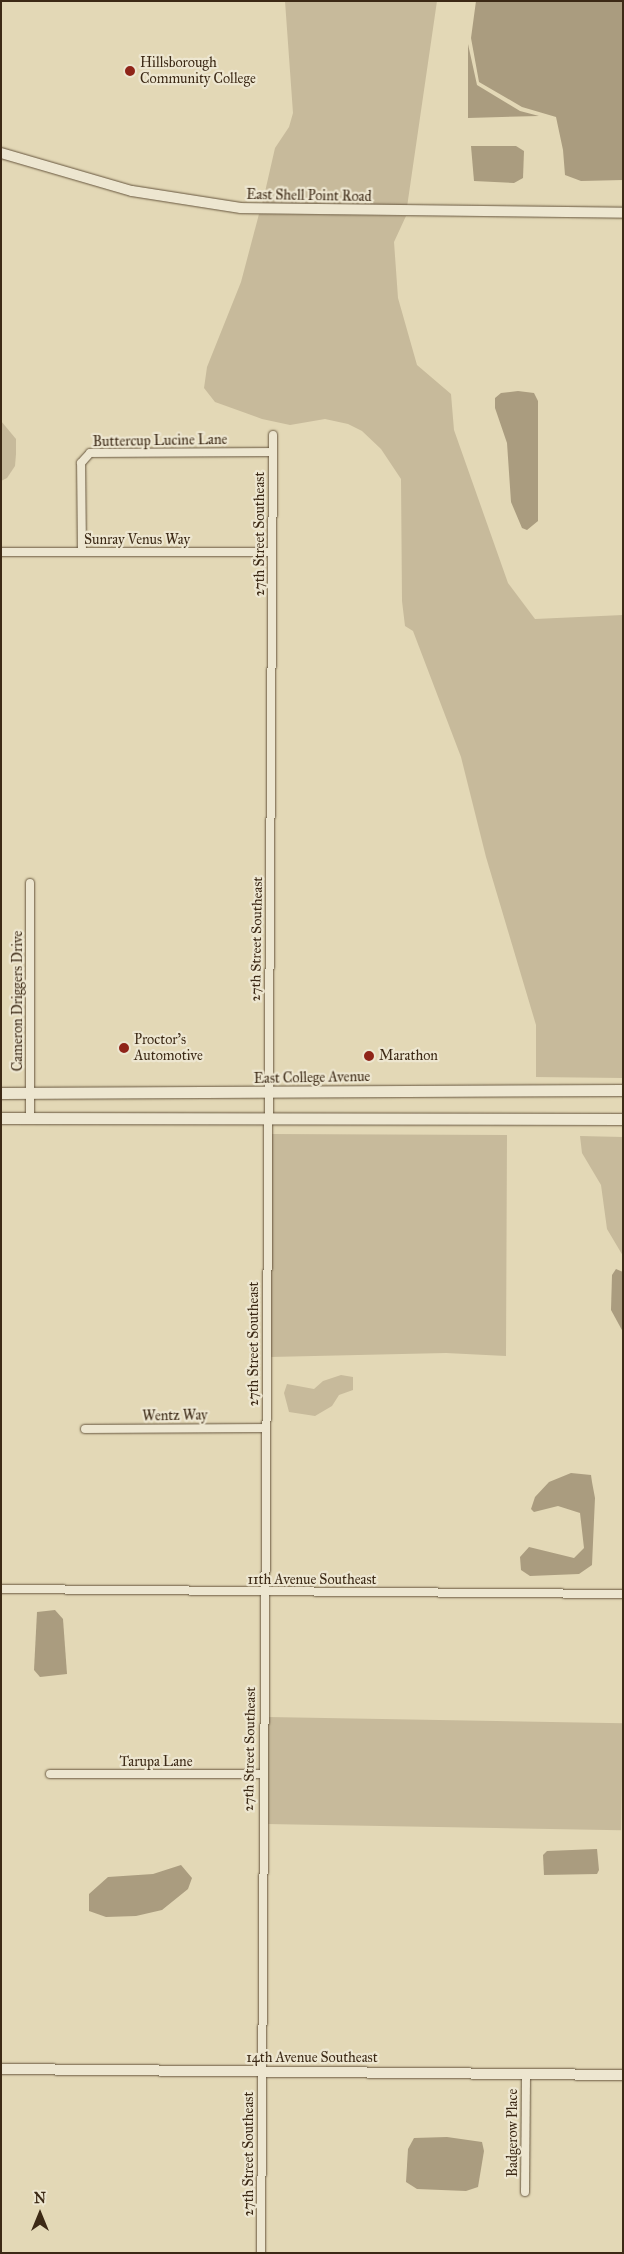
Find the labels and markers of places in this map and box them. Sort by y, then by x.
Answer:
place label: Hillsborough Community College [140,55,256,88]
marker: Hillsborough Community College [124,65,136,77]
place label: Proctor's Automotive [134,1032,203,1064]
marker: Proctor's Automotive [118,1042,130,1054]
place label: Marathon [379,1048,438,1064]
marker: Marathon [363,1050,375,1062]

